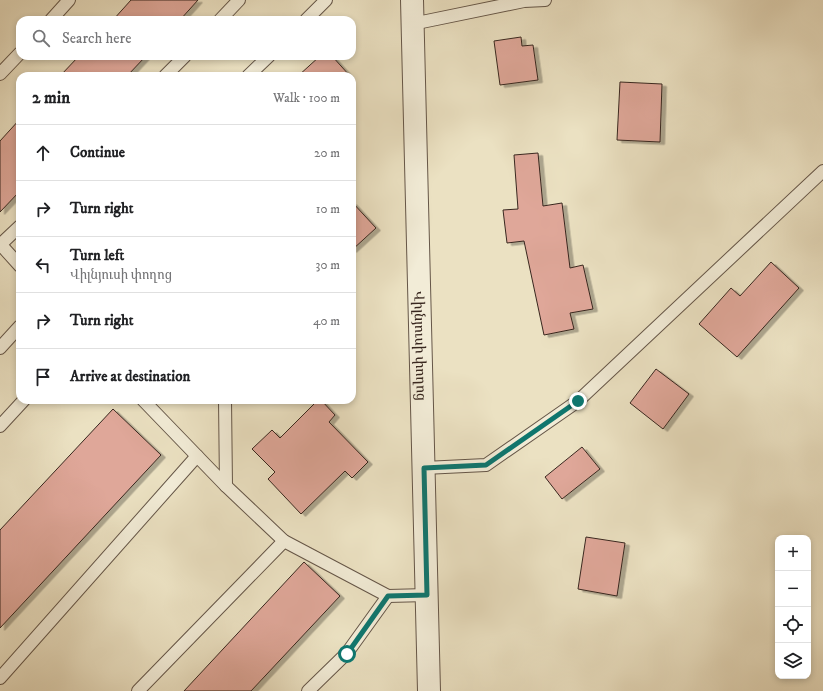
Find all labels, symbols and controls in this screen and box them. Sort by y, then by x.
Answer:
search box [16,16,356,60]
icon: search [30,27,52,49]
text: Search here [62,29,131,48]
text: 2 min [32,87,70,109]
text: Walk · 100 m [273,90,340,106]
icon: ahead [32,142,54,164]
text: Continue [70,143,125,162]
text: 20 m [314,145,340,161]
icon: right [32,198,54,220]
text: Turn right [70,199,133,218]
text: 10 m [316,201,340,217]
text: Turn left [70,246,124,265]
icon: left [32,254,54,276]
text: 30 m [316,257,340,273]
text: Վիլնյուսի փողոց [70,267,172,283]
street label: Վիլնյուսի փողոց [409,291,430,401]
icon: right [32,310,54,332]
text: Turn right [70,311,133,330]
text: 40 m [313,313,340,329]
icon: arrive [32,366,54,388]
text: Arrive at destination [70,367,190,386]
route end [569,392,587,410]
map controls [775,535,811,679]
button: + [775,535,811,571]
button: − [775,571,811,607]
button: locate [775,607,811,643]
button: layers [775,643,811,679]
route start [338,645,356,663]

